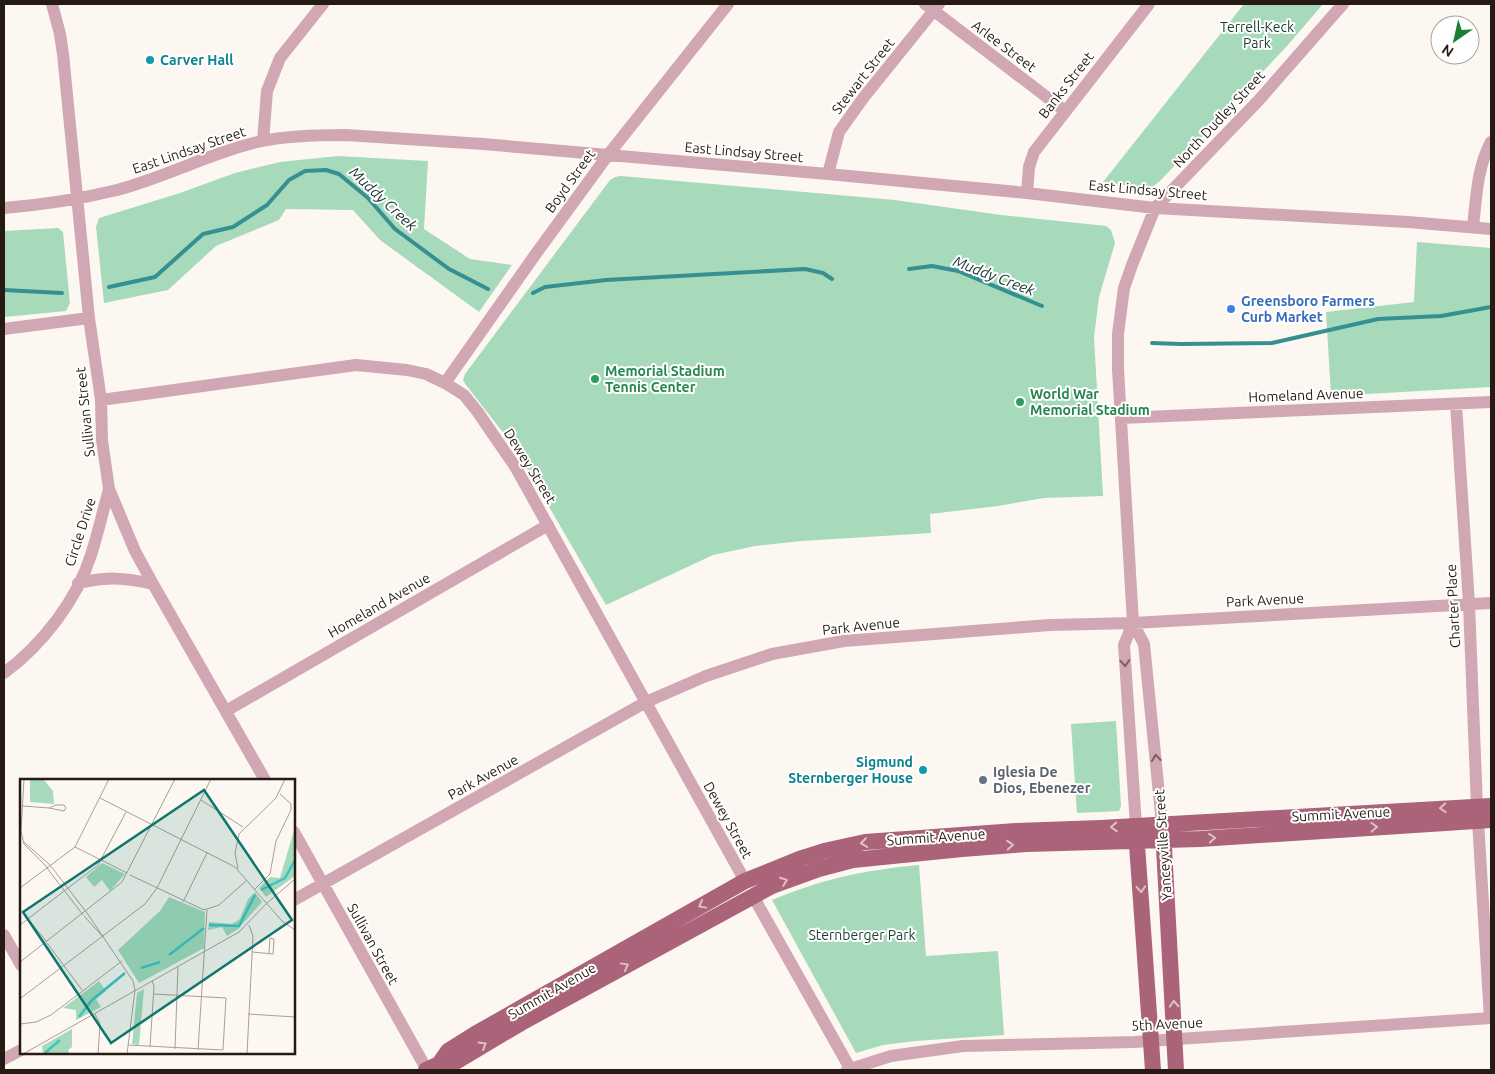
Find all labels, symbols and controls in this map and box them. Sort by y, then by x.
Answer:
north arrow [1430,15,1480,65]
street label: Arlee Street [969,17,1039,76]
park label: Terrell-Keck Park [1220,19,1294,51]
street label: Stewart Street [828,35,898,117]
text: N [1439,41,1457,60]
street label: Banks Street [1035,48,1097,121]
place label: Carver Hall [160,52,234,68]
marker: Carver Hall [144,54,156,66]
street label: North Dudley Street [1170,67,1268,171]
street label: East Lindsay Street [130,123,248,177]
street label: East Lindsay Street [684,139,804,165]
street label: Boyd Street [542,146,599,216]
water label: Muddy Creek [346,163,421,234]
street label: East Lindsay Street [1088,177,1208,203]
water label: Muddy Creek [951,252,1038,299]
place label: Greensboro Farmers Curb Market [1241,293,1375,325]
marker: Greensboro Farmers Curb Market [1225,303,1237,315]
place label: Memorial Stadium Tennis Center [605,363,725,395]
street label: Sullivan Street [72,366,98,458]
marker: Memorial Stadium Tennis Center [589,373,601,385]
street label: Homeland Avenue [1248,385,1364,405]
place label: World War Memorial Stadium [1030,386,1150,418]
marker: World War Memorial Stadium [1014,396,1026,408]
street label: Dewey Street [501,426,560,507]
street label: Circle Drive [61,496,99,568]
street label: Charter Place [1443,564,1463,648]
street label: Homeland Avenue [325,569,433,641]
street label: Park Avenue [1226,590,1304,610]
street label: Park Avenue [821,614,901,638]
one-way arrow [1120,659,1131,667]
street label: Park Avenue [445,751,521,803]
place label: Sigmund Sternberger House [788,754,913,786]
one-way arrow [1151,754,1162,762]
marker: Sigmund Sternberger House [917,764,929,776]
place label: Iglesia De Dios, Ebenezer [993,764,1091,796]
marker: Iglesia De Dios, Ebenezer [977,774,989,786]
inset map [20,779,295,1054]
street label: Dewey Street [700,779,756,862]
street label: Yanceyville Street [1151,788,1175,901]
street label: Summit Avenue [1291,803,1391,825]
one-way arrow [1438,803,1446,814]
one-way arrow [1110,822,1118,833]
one-way arrow [1370,822,1378,833]
street label: Summit Avenue [886,826,986,848]
one-way arrow [1208,833,1216,844]
one-way arrow [860,837,868,848]
one-way arrow [1007,839,1015,850]
one-way arrow [779,877,788,887]
one-way arrow [1135,885,1146,893]
one-way arrow [699,899,708,909]
street label: Sullivan Street [344,901,402,988]
park label: Sternberger Park [808,927,916,943]
street label: Summit Avenue [505,959,599,1023]
one-way arrow [620,962,629,972]
one-way arrow [1168,1000,1179,1008]
street label: 5th Avenue [1131,1014,1203,1034]
one-way arrow [478,1041,487,1051]

